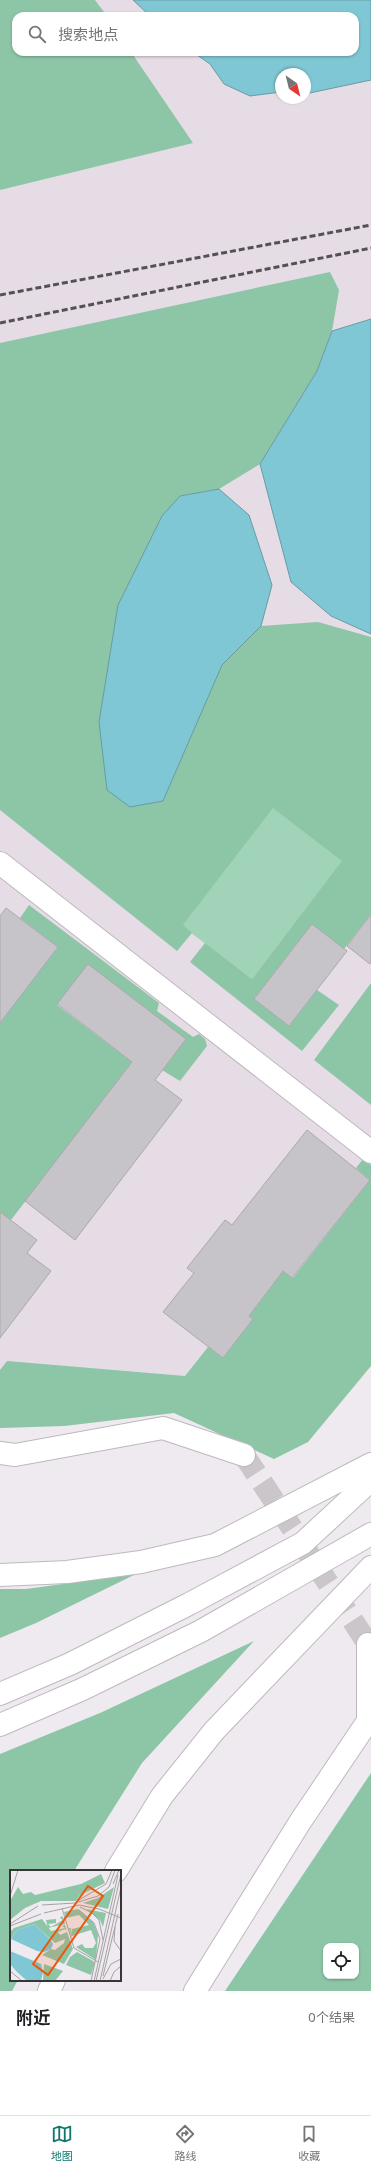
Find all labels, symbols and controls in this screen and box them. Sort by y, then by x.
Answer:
search box [12,12,359,56]
icon: search [26,23,48,45]
text: 搜索地点 [58,27,118,46]
north arrow [275,68,311,104]
inset map [10,1870,121,1981]
map controls [323,1943,359,1979]
button: locate [323,1943,359,1979]
text: 附近 [16,2009,50,2031]
text: 0个结果 [308,2011,355,2027]
tab: 地图 [51,2123,73,2164]
tab: 路线 [174,2123,196,2164]
tab: 收藏 [298,2123,320,2164]

